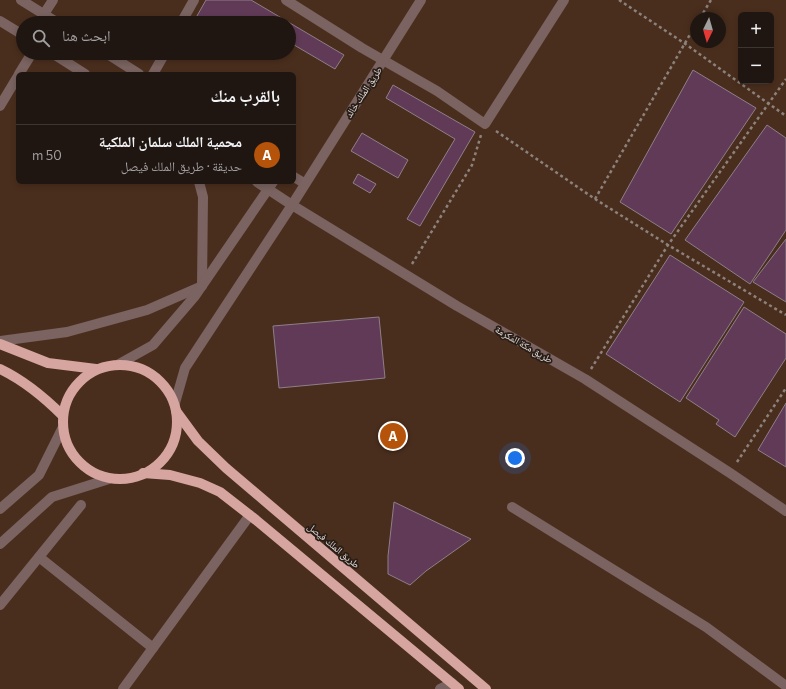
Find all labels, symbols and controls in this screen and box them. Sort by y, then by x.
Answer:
north arrow [690,12,726,48]
map controls [738,12,774,84]
button: + [738,12,774,48]
search box [16,16,296,60]
text: ابحث هنا [62,26,111,44]
icon: search [30,27,52,49]
button: − [738,48,774,84]
street label: طريق الملك خالد [342,64,385,120]
text: بالقرب منك [210,85,280,106]
text: محمية الملك سلمان الملكية [99,132,242,150]
text: 50 m [32,147,62,163]
text: A [262,147,272,163]
text: حديقة · طريق الملك فيصل [121,158,242,174]
street label: طريق مكة المكرمة [493,323,555,366]
pin: A [380,421,406,451]
your location [505,448,525,468]
street label: طريق الملك فيصل [305,520,363,571]

